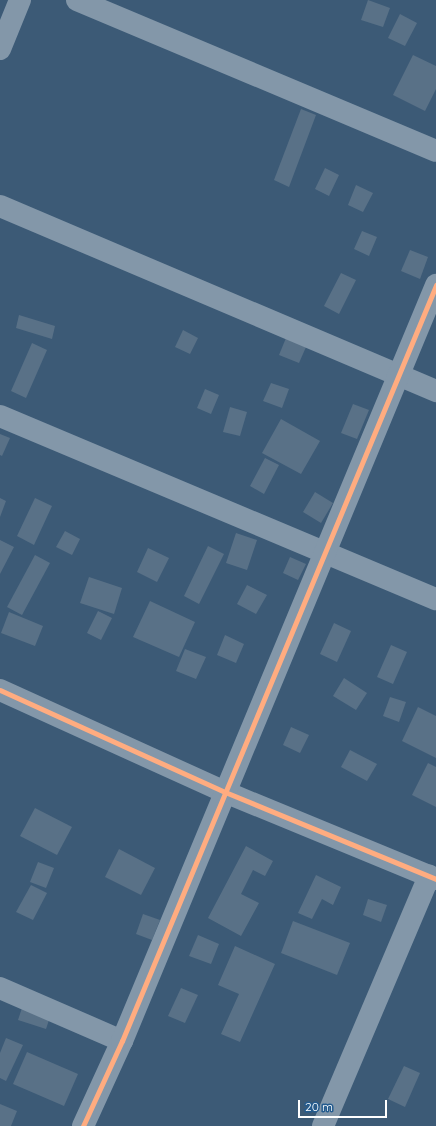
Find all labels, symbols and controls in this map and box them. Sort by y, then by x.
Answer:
scale bar [300,1092,389,1118]
text: 20 m [305,1099,333,1114]

